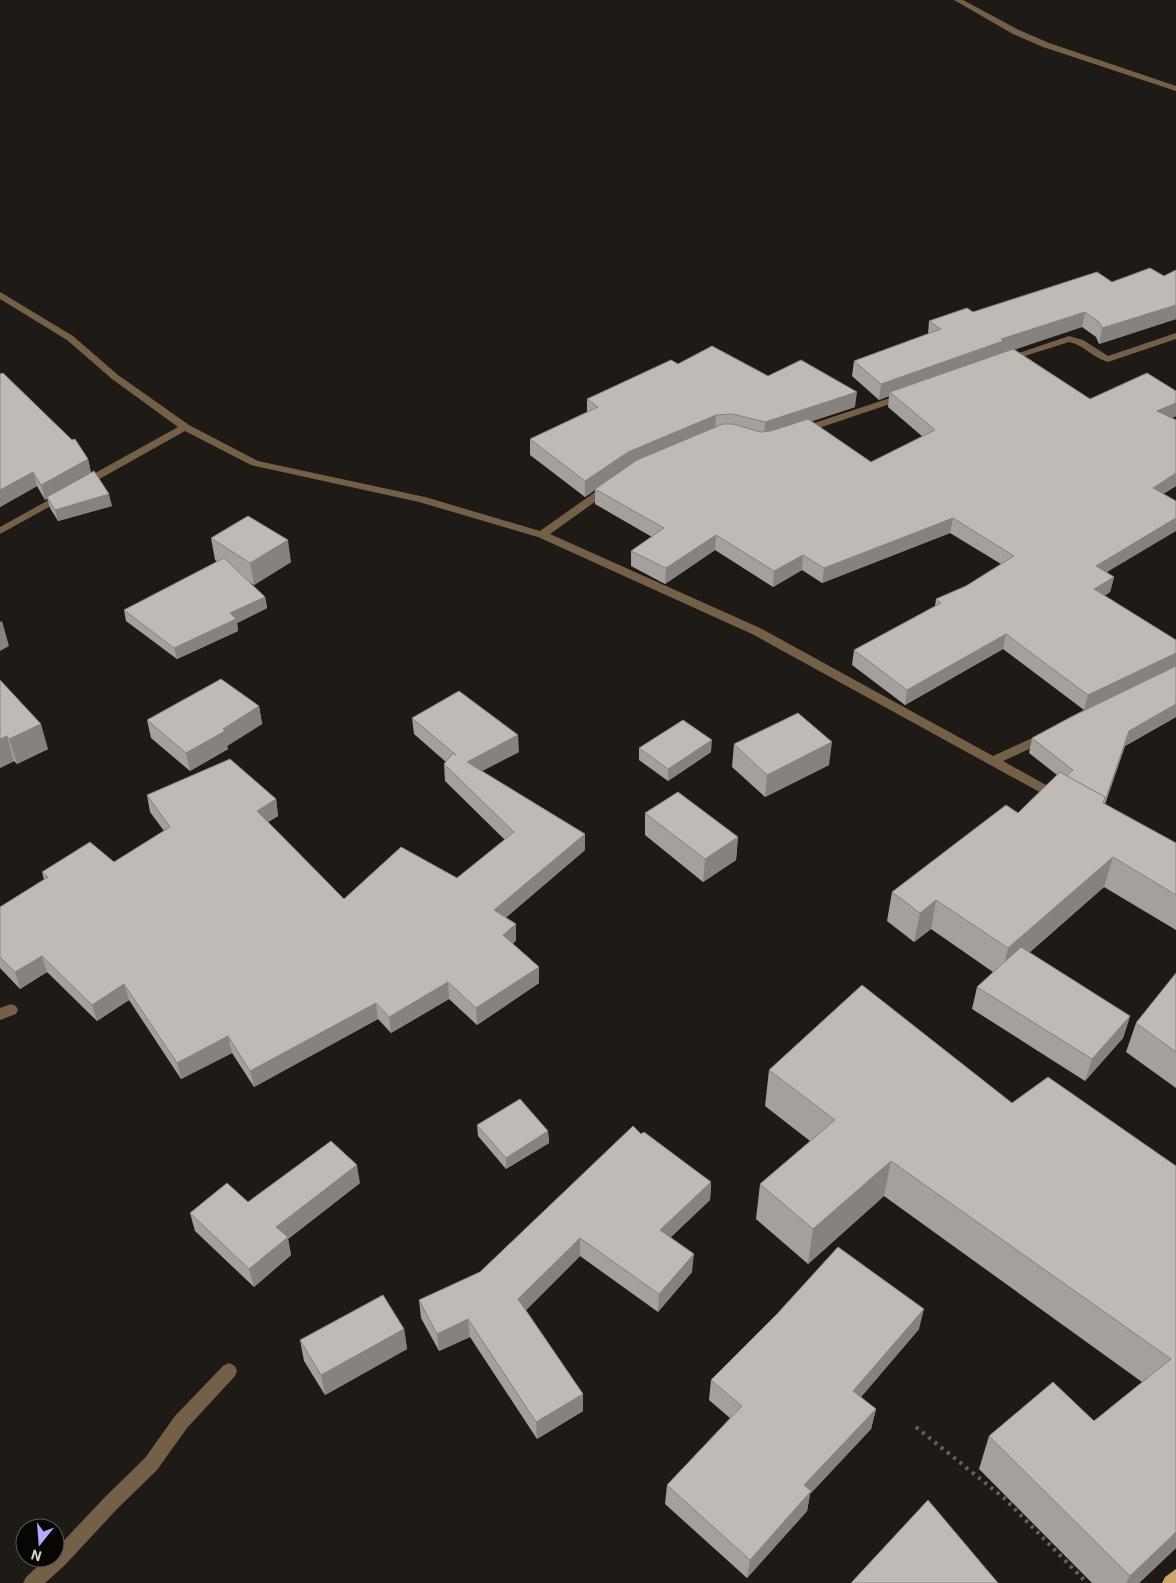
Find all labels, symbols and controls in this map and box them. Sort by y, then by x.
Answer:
north arrow [15,1518,65,1568]
text: N [29,1546,43,1565]

